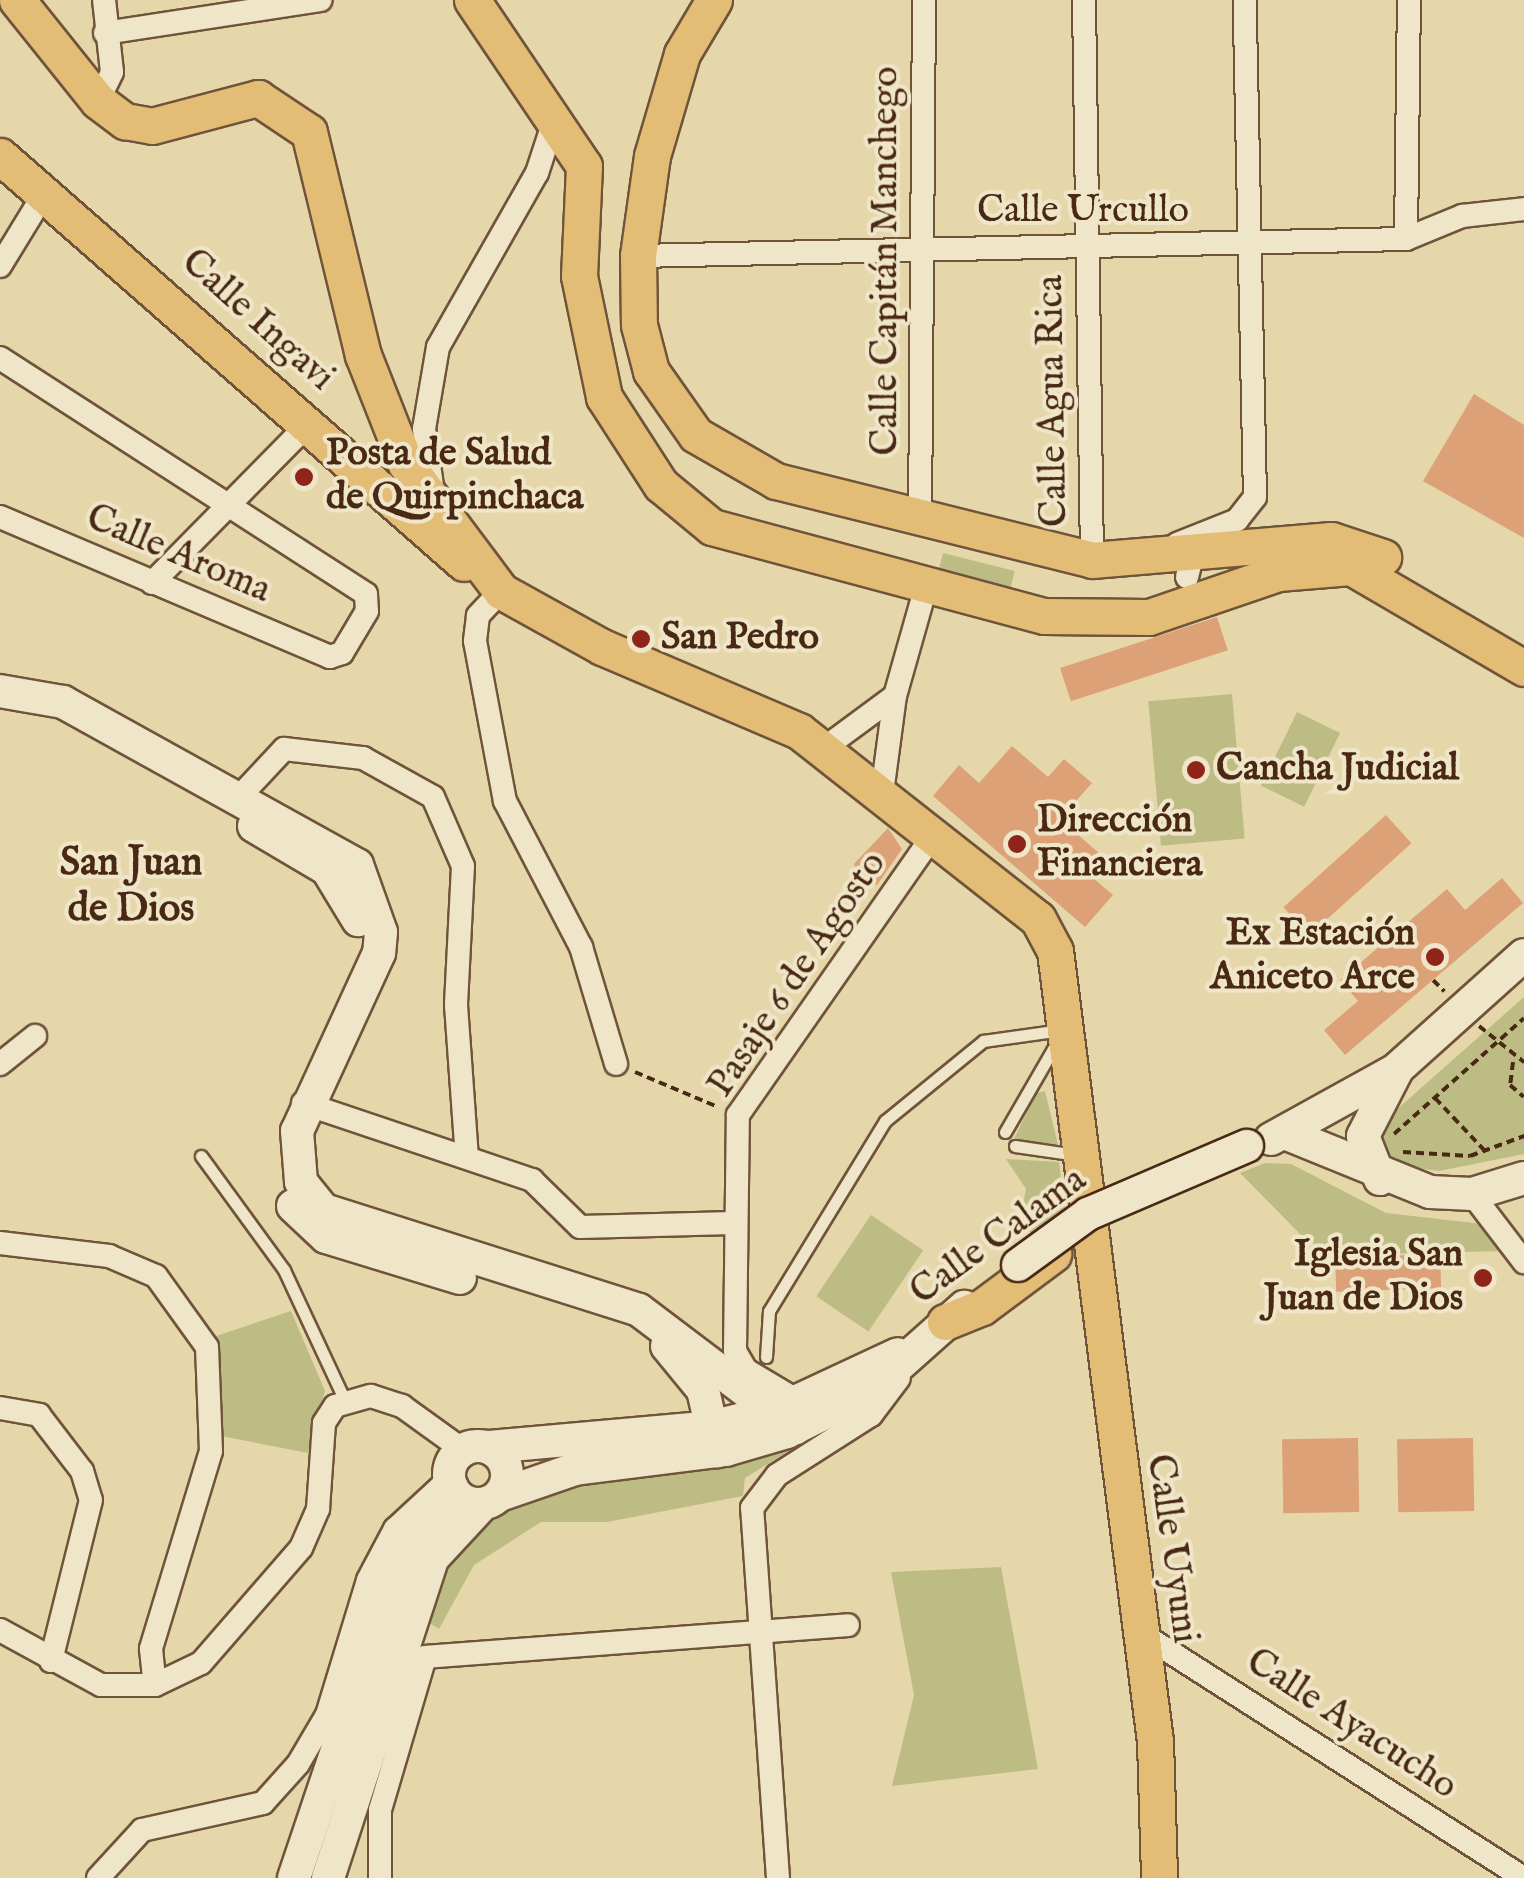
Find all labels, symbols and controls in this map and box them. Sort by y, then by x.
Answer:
street label: Calle Capitán Manchego [864,66,910,456]
street label: Calle Urcullo [977,189,1189,235]
street label: Calle Ingavi [171,240,343,402]
street label: Calle Agua Rica [1029,275,1079,527]
place label: Posta de Salud de Quirpinchaca [326,432,584,522]
marker: Posta de Salud de Quirpinchaca [291,464,317,490]
street label: Calle Aroma [79,496,277,614]
place label: San Pedro [661,616,819,662]
marker: San Pedro [630,628,652,650]
place label: Cancha Judicial [1216,747,1459,793]
marker: Cancha Judicial [1185,759,1207,781]
place label: Dirección Financiera [1037,799,1202,888]
marker: Dirección Financiera [1006,833,1028,855]
district label: San Juan de Dios [60,840,202,934]
street label: Pasaje 6 de Agosto [699,844,897,1106]
place label: Ex Estación Aniceto Arce [1210,912,1415,1002]
marker: Ex Estación Aniceto Arce [1424,946,1446,968]
street label: Calle Calama [902,1158,1096,1316]
place label: Iglesia San Juan de Dios [1264,1233,1463,1322]
marker: Iglesia San Juan de Dios [1472,1267,1494,1289]
street label: Calle Uyuni [1135,1452,1207,1646]
street label: Calle Ayacucho [1237,1640,1465,1810]

